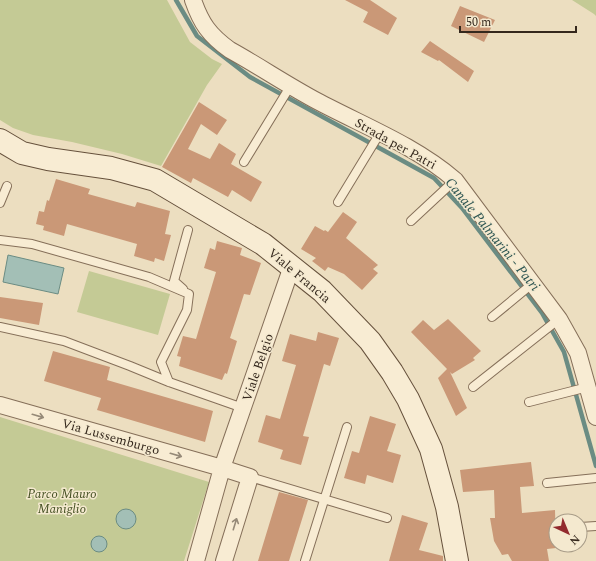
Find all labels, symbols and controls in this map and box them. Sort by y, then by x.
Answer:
scale bar [460,8,576,34]
text: 50 m [466,13,491,32]
street label: Strada per Patri [351,113,440,175]
water label: Canale Palmarini - Patri [440,173,545,296]
street label: Viale Francia [264,243,336,309]
street label: Viale Belgio [237,331,279,404]
one-way arrow [31,413,44,420]
street label: Via Lussemburgo [59,413,162,460]
one-way arrow [169,452,182,459]
park label: Parco Mauro Maniglio [27,484,97,519]
north arrow [548,513,588,553]
one-way arrow [232,517,239,530]
text: N [565,531,584,549]

